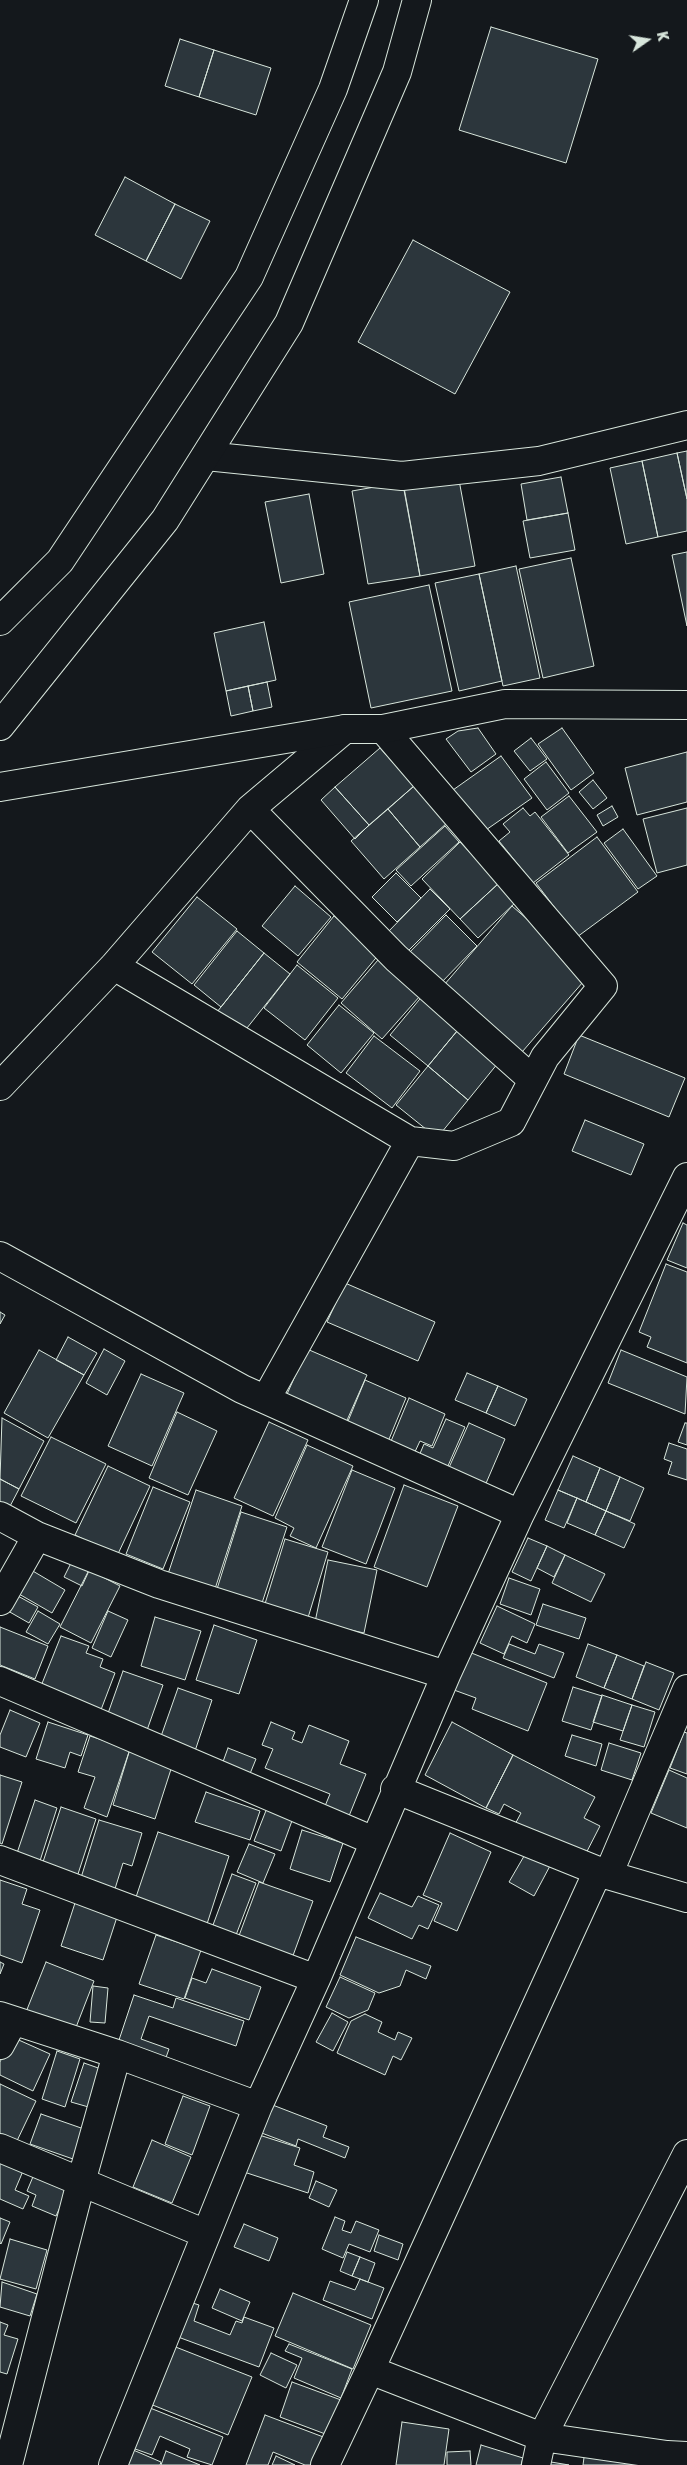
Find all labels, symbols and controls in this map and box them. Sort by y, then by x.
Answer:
north arrow [622,15,672,65]
text: K [653,30,671,43]

